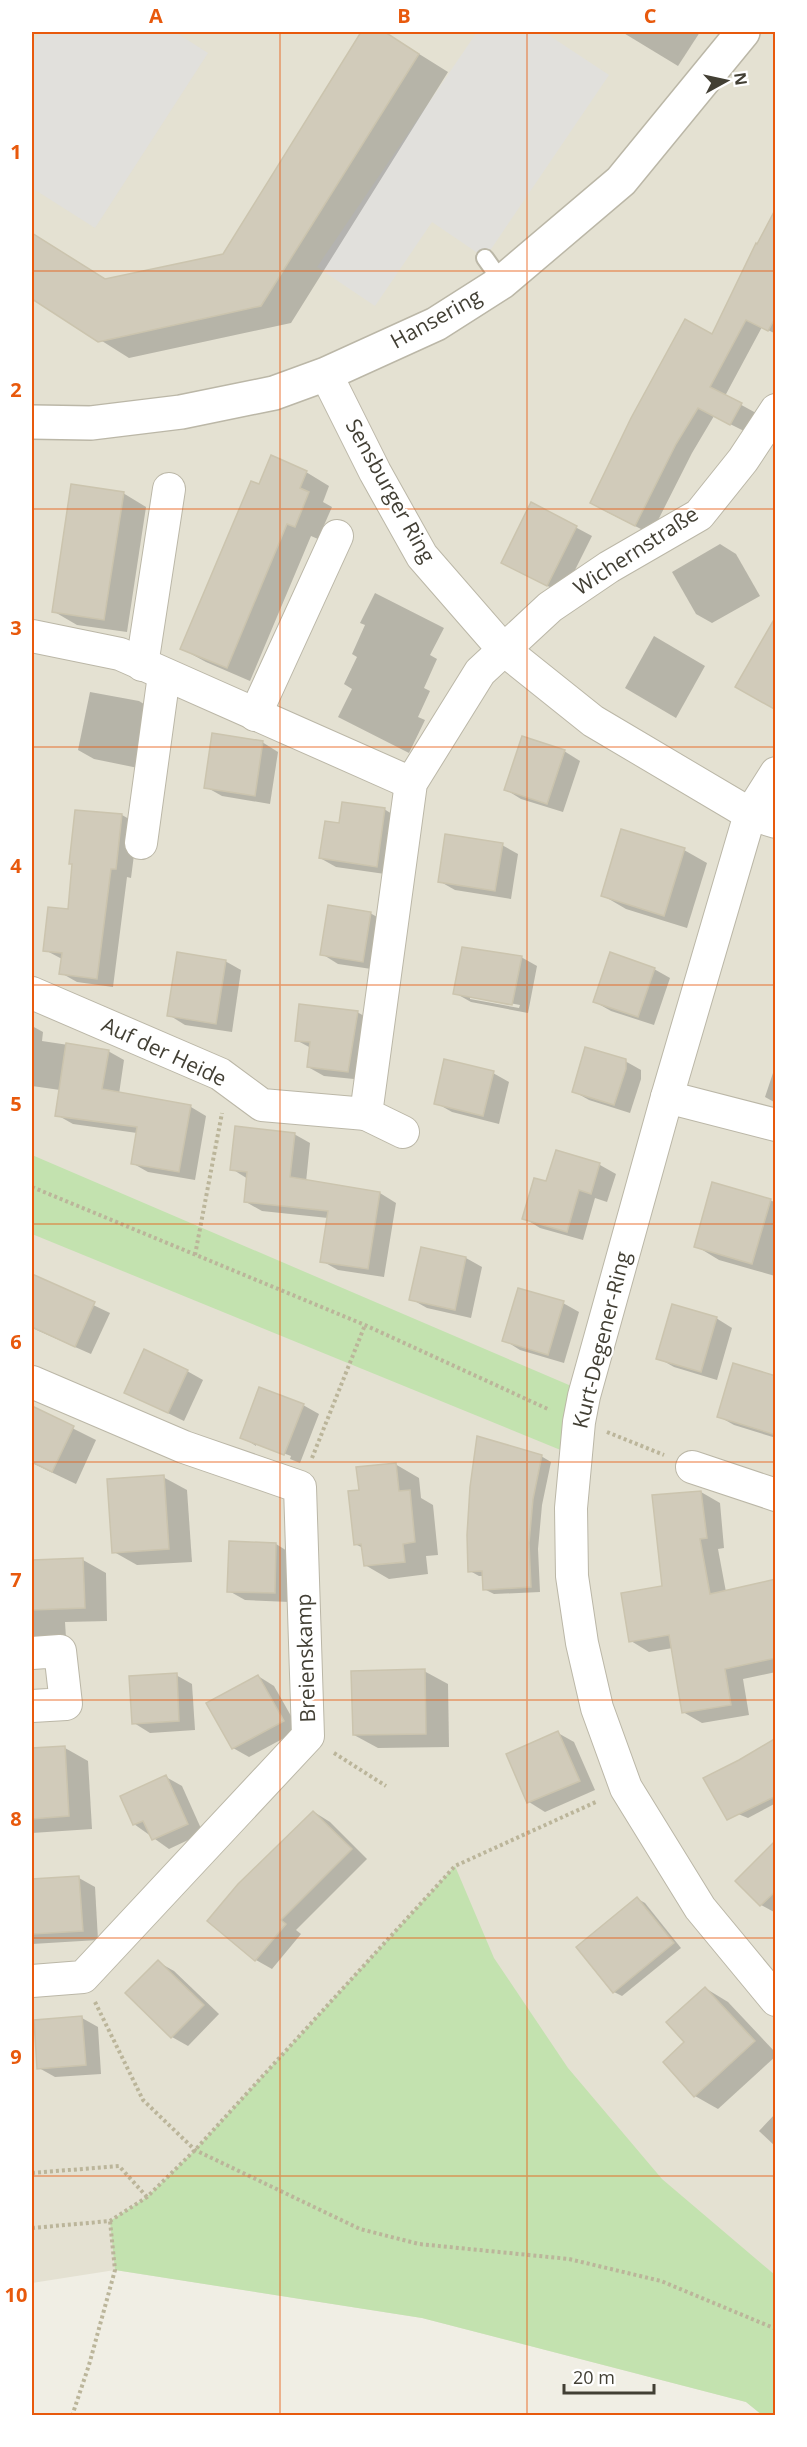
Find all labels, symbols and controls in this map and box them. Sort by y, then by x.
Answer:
text: A [149,2,163,29]
text: B [397,2,411,29]
text: C [644,2,657,29]
north arrow [696,51,756,111]
text: N [729,71,753,87]
text: 1 [10,138,22,165]
street label: Hansering [385,282,486,355]
text: 2 [10,376,22,403]
street label: Sensburger Ring [340,414,442,567]
street label: Wichernstraße [568,499,703,601]
text: 3 [10,614,22,641]
text: 4 [10,852,22,879]
street label: Auf der Heide [98,1010,231,1092]
text: 5 [10,1090,22,1117]
street label: Kurt-Degener-Ring [566,1248,637,1431]
text: 6 [10,1328,22,1355]
text: 7 [10,1566,22,1593]
street label: Breienskamp [289,1593,321,1723]
text: 8 [10,1805,22,1832]
text: 9 [10,2043,22,2070]
text: 10 [5,2281,27,2308]
scale bar [564,2357,654,2395]
text: 20 m [573,2365,615,2389]

